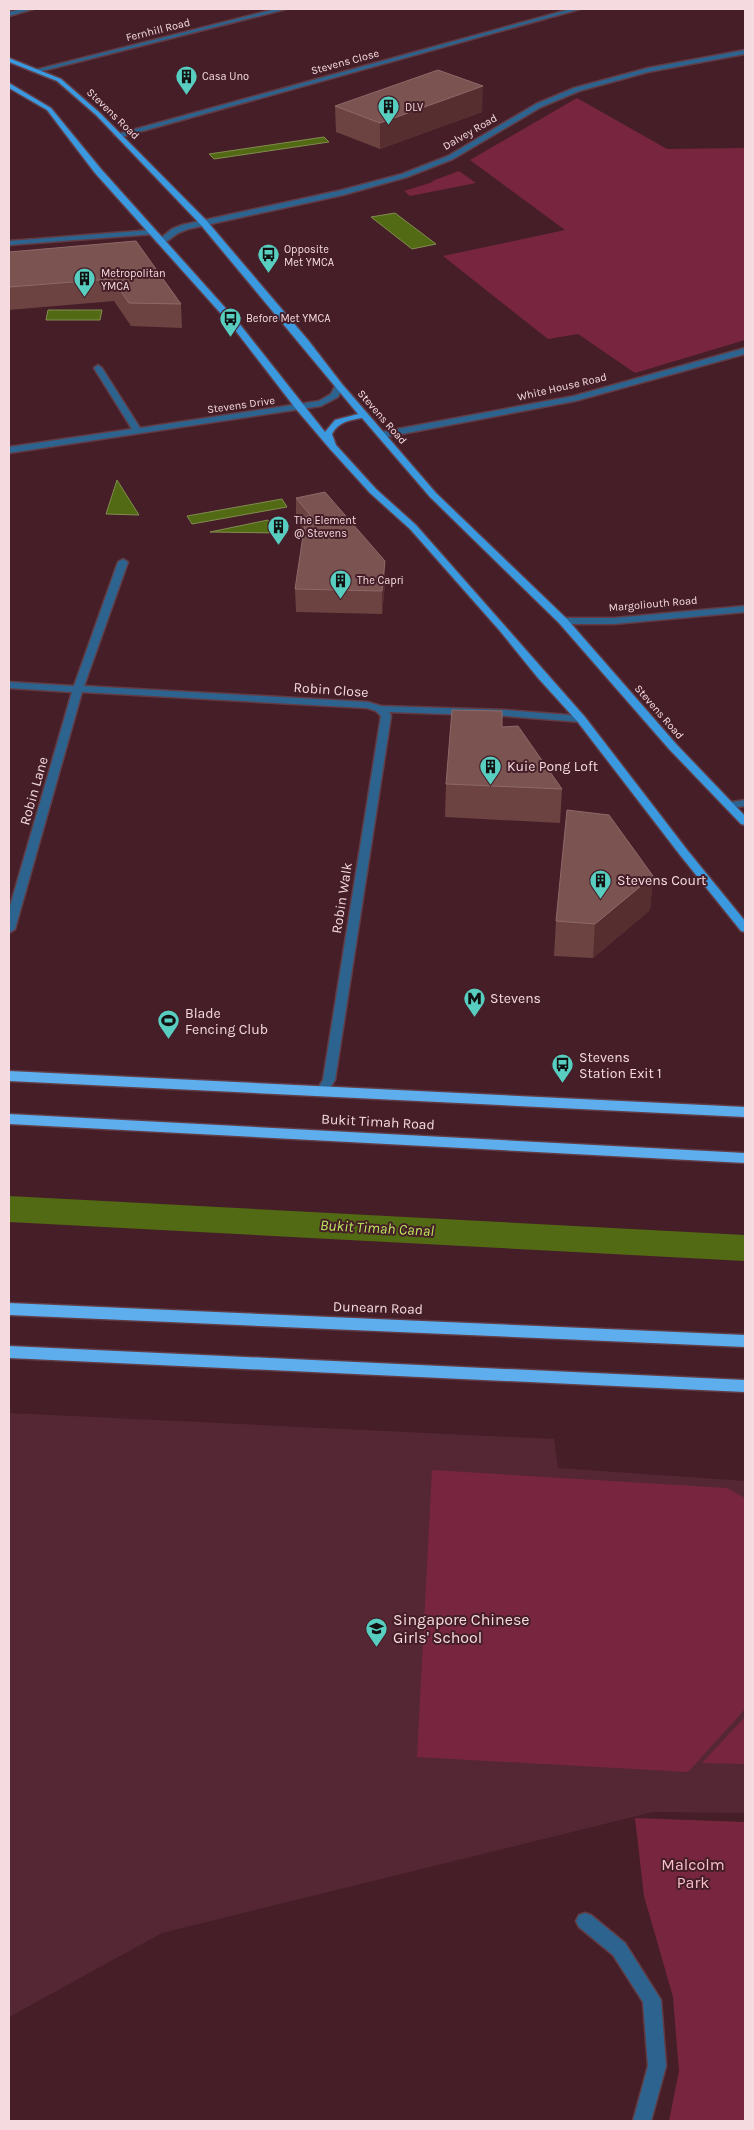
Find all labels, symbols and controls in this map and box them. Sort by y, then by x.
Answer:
street label: Fernhill Road [125,16,191,44]
street label: Stevens Close [310,47,381,77]
building icon: Casa Uno [174,64,198,95]
place label: Casa Uno [202,70,249,83]
street label: Stevens Road [84,86,142,142]
building icon: DLV [377,95,401,126]
place label: DLV [405,101,423,114]
street label: Dalvey Road [440,111,500,153]
bus stop icon: Opposite Met YMCA [256,243,280,274]
place label: Opposite Met YMCA [284,243,335,269]
building icon: Metropolitan YMCA [73,267,97,298]
place label: Metropolitan YMCA [101,267,166,293]
bus stop icon: Before Met YMCA [218,306,242,337]
place label: Before Met YMCA [246,312,331,325]
street label: White House Road [516,370,608,404]
street label: Stevens Road [355,387,409,447]
street label: Stevens Drive [206,394,276,416]
building icon: The Element @ Stevens [266,514,290,545]
place label: The Element @ Stevens [294,514,356,540]
building icon: The Capri [329,568,353,599]
place label: The Capri [357,574,404,587]
street label: Margoliouth Road [608,594,698,614]
street label: Robin Close [293,679,369,701]
street label: Stevens Road [632,682,686,742]
building icon: Kuie Pong Loft [479,754,503,785]
street label: Robin Lane [16,755,52,827]
place label: Kuie Pong Loft [507,758,598,775]
street label: Robin Walk [328,861,356,935]
building icon: Stevens Court [589,868,613,899]
place label: Stevens Court [617,872,706,889]
metro station icon: Stevens [462,986,486,1017]
place label: Stevens [490,990,541,1007]
place label: Blade Fencing Club [185,1005,268,1038]
sports icon: Blade Fencing Club [157,1009,181,1040]
place label: Stevens Station Exit 1 [579,1049,662,1082]
bus stop icon: Stevens Station Exit 1 [551,1053,575,1084]
street label: Bukit Timah Road [321,1111,435,1133]
water label: Bukit Timah Canal [320,1216,435,1240]
street label: Dunearn Road [333,1298,423,1318]
place label: Singapore Chinese Girls' School [393,1610,530,1647]
school or university icon: Singapore Chinese Girls' School [365,1616,389,1647]
park label: Malcolm Park [661,1855,725,1892]

